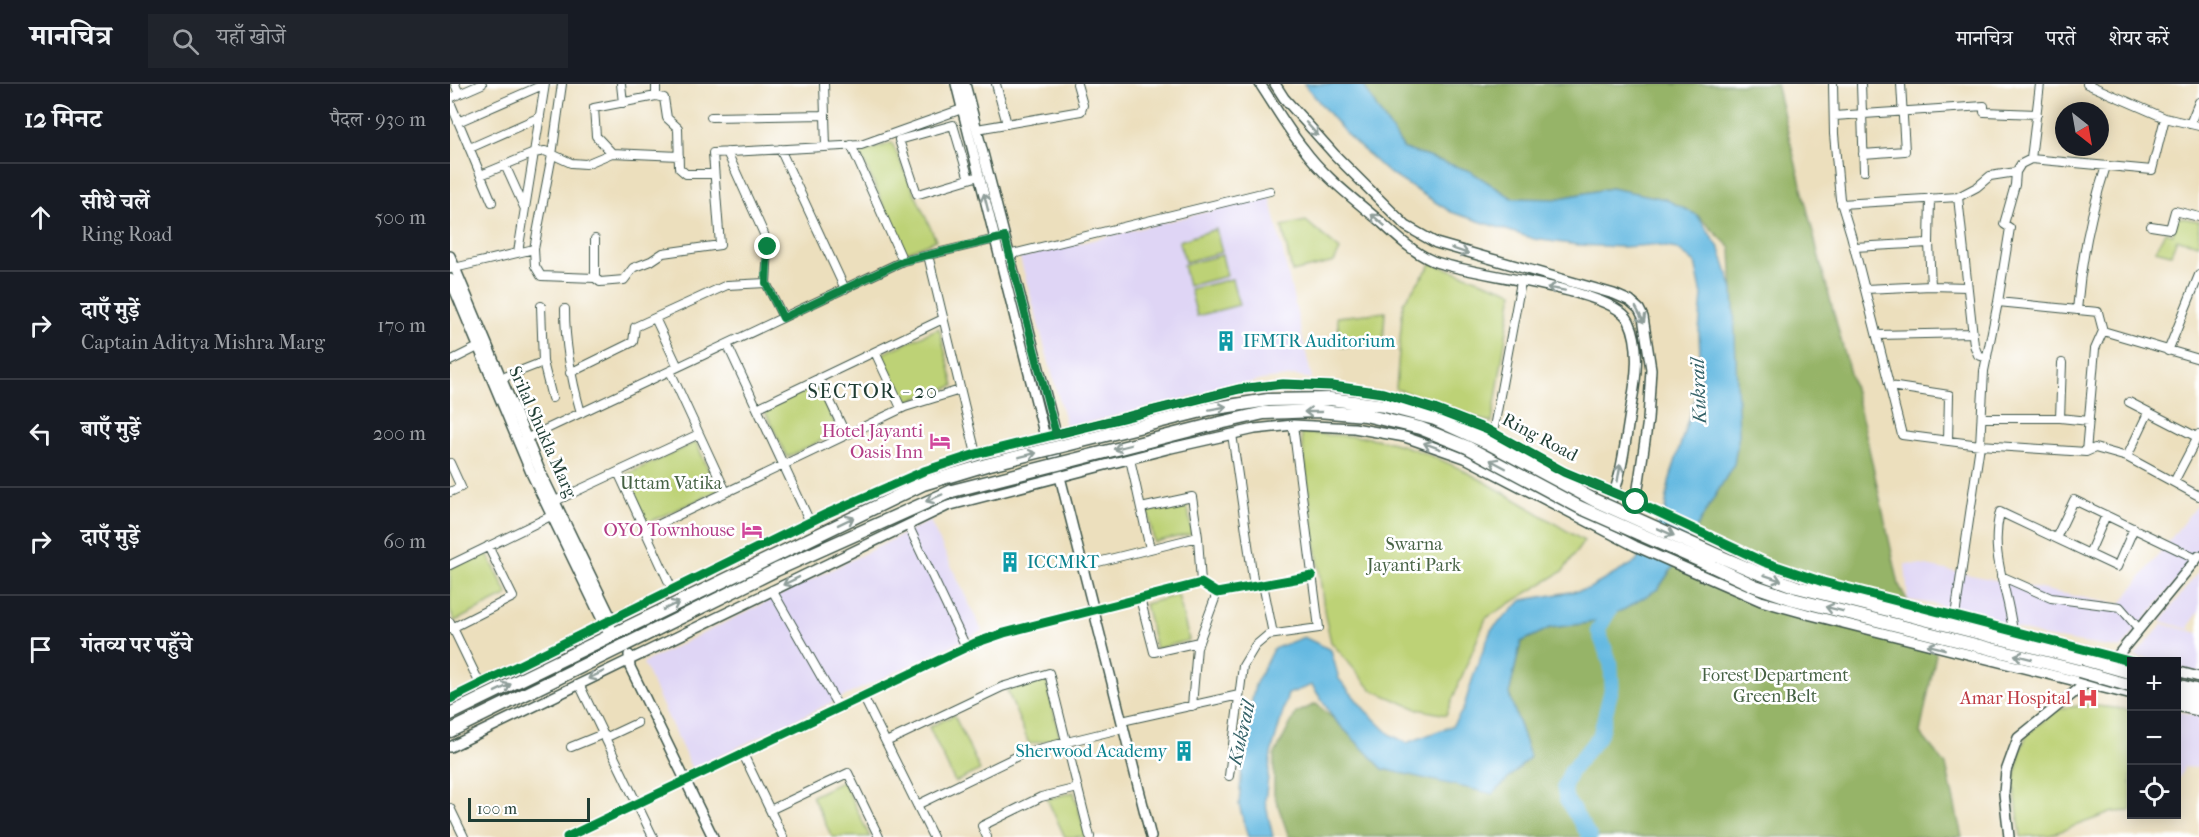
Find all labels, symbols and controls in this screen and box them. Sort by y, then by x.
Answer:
search box [148,14,568,68]
text: मानचित्र [30,19,112,52]
text: यहाँ खोजें [217,24,286,50]
icon: search [169,25,202,58]
text: मानचित्र [1956,26,2013,50]
text: परतें [2046,26,2076,50]
text: शेयर करें [2109,26,2169,50]
north arrow [2055,102,2109,156]
text: 12 मिनट [24,103,102,134]
text: पैदल · 930 m [330,108,426,131]
one-way arrow [1305,121,1319,136]
text: सीधे चलें [81,189,150,215]
one-way arrow [979,193,991,212]
icon: ahead [24,201,57,234]
text: 500 m [374,206,426,229]
one-way arrow [1371,213,1386,227]
text: Ring Road [81,223,173,246]
route end [754,233,780,259]
one-way arrow [1450,246,1469,257]
one-way arrow [1546,283,1566,294]
text: दाएँ मुड़ें [81,297,140,323]
one-way arrow [1634,306,1646,323]
icon: right [24,309,57,342]
text: 170 m [377,314,426,337]
building icon: IFMTR Auditorium [1214,329,1238,353]
text: Captain Aditya Mishra Marg [81,331,325,354]
place label: IFMTR Auditorium [1243,331,1395,352]
water label: Kukrail [1686,356,1711,426]
street label: Srilal Shukla Marg [504,363,581,502]
district label: SECTOR - 20 [807,380,939,403]
one-way arrow [1207,402,1227,413]
one-way arrow [1303,406,1323,418]
street label: Ring Road [1498,409,1581,466]
text: बाएँ मुड़ें [81,416,140,442]
icon: left [24,417,57,450]
place label: Hotel Jayanti Oasis Inn [822,421,924,463]
text: 200 m [373,422,426,445]
hotel icon: Hotel Jayanti Oasis Inn [928,429,952,453]
one-way arrow [1423,440,1442,451]
one-way arrow [1112,442,1131,454]
one-way arrow [1019,448,1038,460]
one-way arrow [1490,458,1507,470]
one-way arrow [1614,464,1625,484]
park label: Uttam Vatika [620,473,723,494]
route start [1622,488,1648,514]
one-way arrow [925,493,943,504]
one-way arrow [836,515,854,527]
hotel icon: OYO Townhouse [740,518,764,542]
place label: OYO Townhouse [603,520,735,541]
text: दाएँ मुड़ें [81,524,140,550]
icon: right [24,525,57,558]
one-way arrow [1657,527,1675,538]
text: 60 m [383,530,426,553]
park label: Swarna Jayanti Park [1365,534,1462,576]
building icon: ICCMRT [998,550,1022,574]
place label: ICCMRT [1027,552,1100,573]
one-way arrow [1763,574,1782,585]
one-way arrow [782,576,800,588]
one-way arrow [661,600,679,612]
one-way arrow [1824,603,1843,614]
text: गंतव्य पर पहुँचे [81,632,192,658]
icon: arrive [24,633,57,666]
one-way arrow [1927,640,1946,652]
one-way arrow [2013,650,2032,662]
map controls [2127,657,2181,819]
button: + [2127,657,2181,711]
park label: Forest Department Green Belt [1701,665,1849,707]
one-way arrow [588,670,606,681]
one-way arrow [493,682,511,694]
hospital icon: Amar Hospital [2076,686,2100,710]
place label: Amar Hospital [1959,688,2071,709]
water label: Kukrail [1222,697,1261,769]
button: − [2127,711,2181,765]
building icon: Sherwood Academy [1172,739,1196,763]
place label: Sherwood Academy [1015,741,1168,762]
button: locate [2127,765,2181,819]
scale bar [468,795,590,822]
text: 100 m [477,799,517,818]

